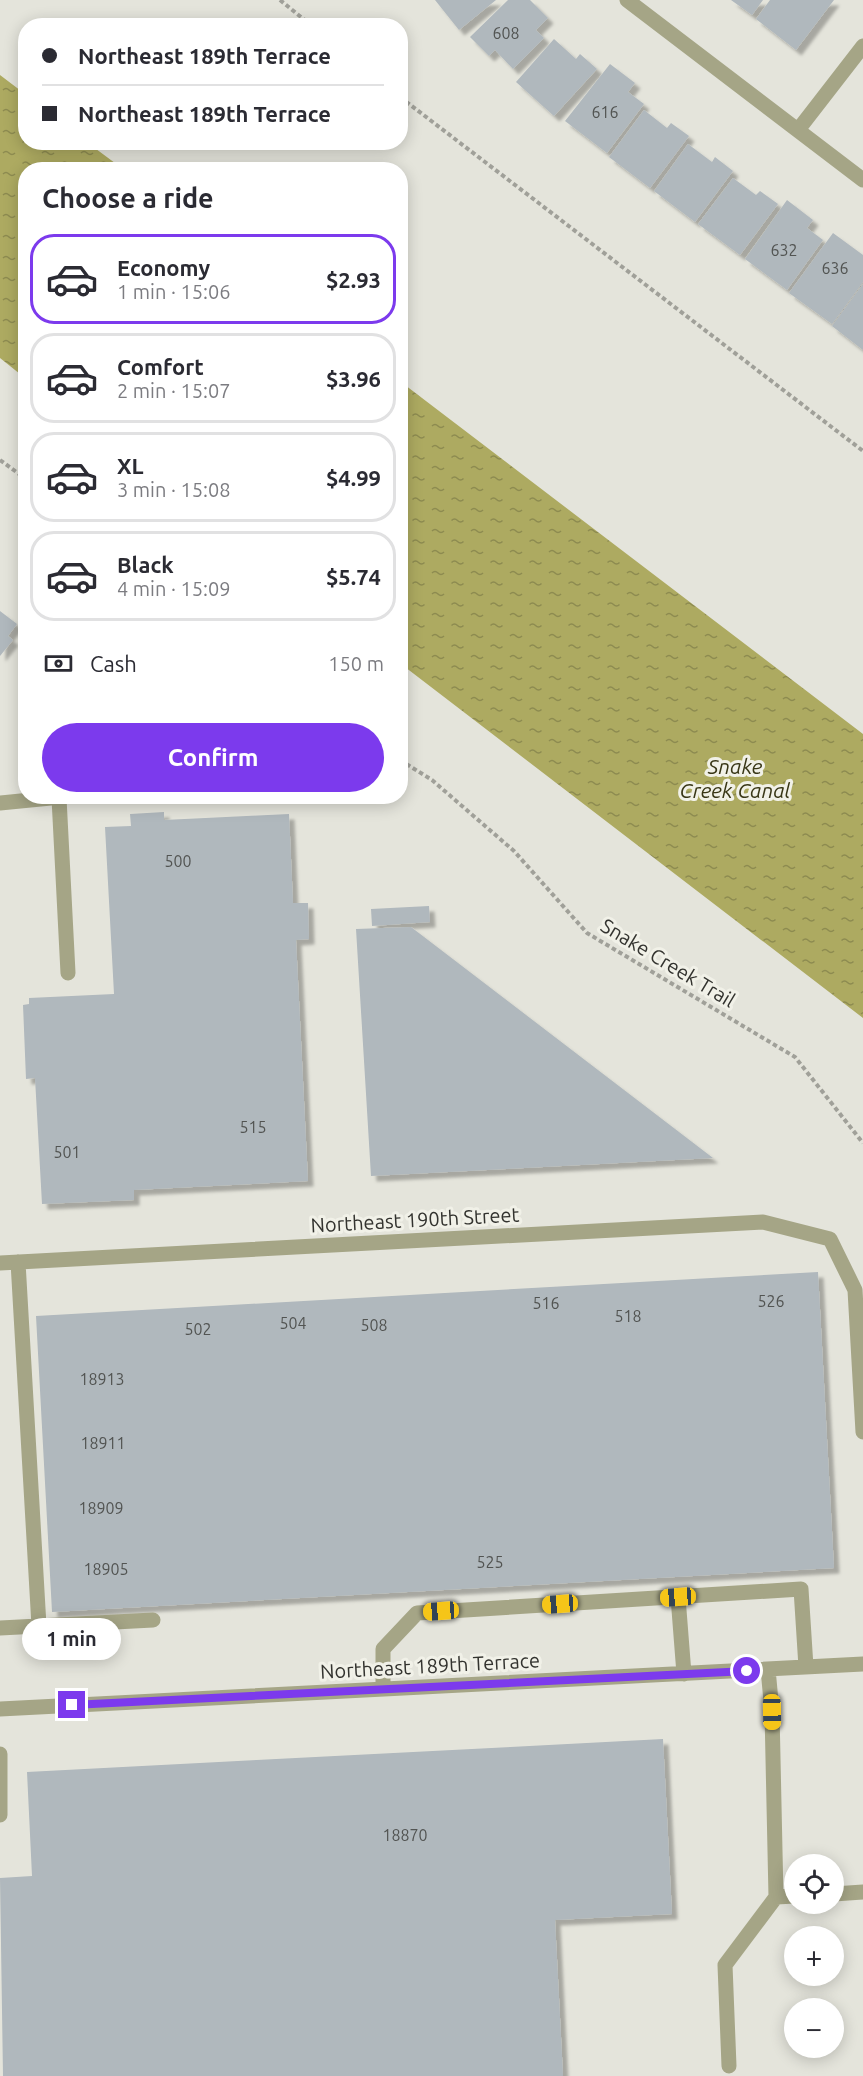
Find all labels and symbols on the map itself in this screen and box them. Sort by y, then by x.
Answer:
house number: 608 [492,24,520,42]
house number: 616 [591,103,619,121]
house number: 632 [770,241,798,259]
house number: 636 [821,259,849,277]
water label: Snake Creek Canal [680,754,790,802]
house number: 500 [164,852,192,870]
street label: Snake Creek Trail [597,913,740,1012]
house number: 515 [239,1118,267,1136]
house number: 501 [53,1143,81,1161]
street label: Northeast 190th Street [310,1203,520,1236]
house number: 526 [757,1292,785,1310]
house number: 516 [532,1294,560,1312]
house number: 518 [614,1307,642,1325]
house number: 504 [279,1314,307,1332]
house number: 508 [360,1316,388,1334]
house number: 502 [184,1320,212,1338]
house number: 18913 [79,1370,125,1388]
house number: 18911 [80,1434,126,1452]
house number: 18909 [78,1499,124,1517]
house number: 525 [476,1553,504,1571]
house number: 18905 [83,1560,129,1578]
car [659,1587,697,1607]
car [541,1594,579,1614]
car [422,1601,460,1621]
callout: 1 min [22,1618,122,1660]
street label: Northeast 189th Terrace [320,1648,540,1683]
route start [733,1657,760,1684]
route end [58,1691,85,1718]
car [763,1694,781,1730]
house number: 18870 [382,1826,428,1844]

